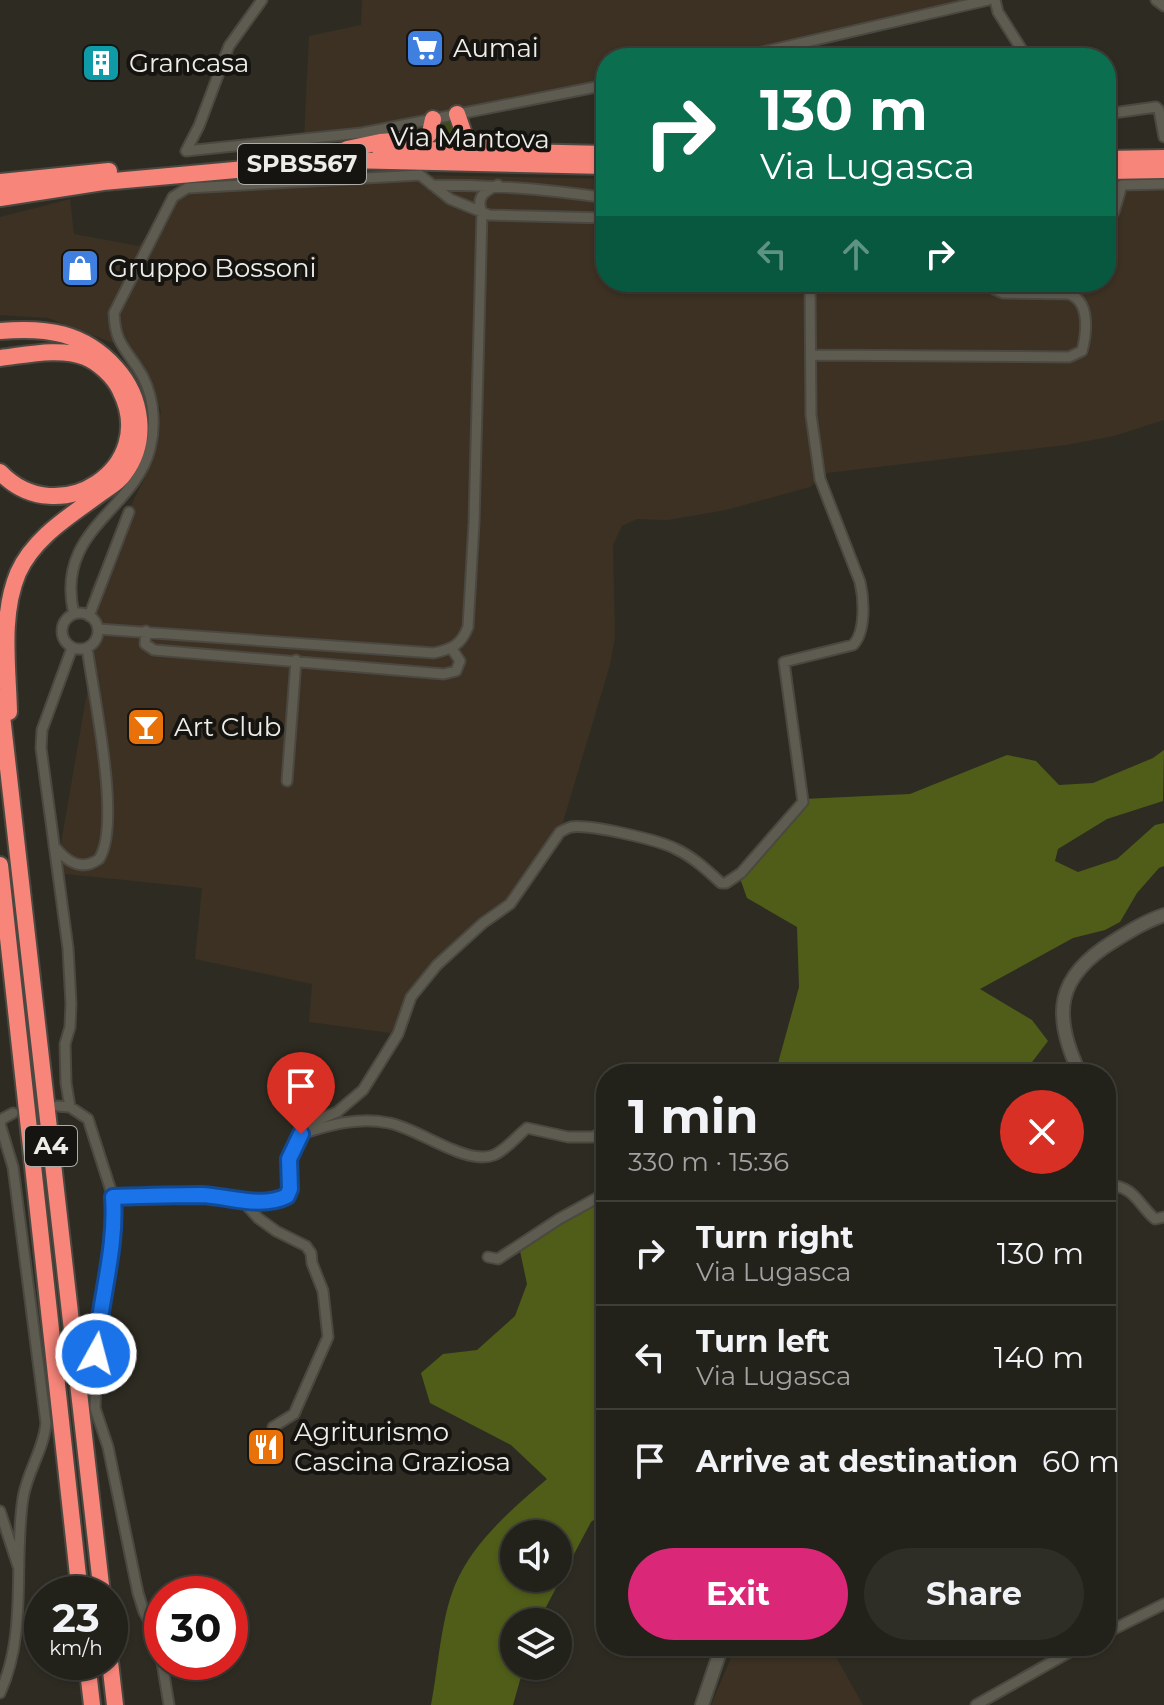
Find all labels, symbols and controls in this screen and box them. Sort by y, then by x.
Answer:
supermarket icon: Aumai [404,27,446,69]
place label: Aumai [453,32,539,64]
building icon: Grancasa [80,42,122,84]
place label: Grancasa [129,47,249,79]
text: 130 m [760,76,928,144]
icon: right [628,80,732,184]
street label: Via Mantova [390,121,550,155]
road number: SPBS567 [238,144,366,184]
text: Via Lugasca [760,144,975,188]
icon: left [750,232,794,276]
icon: ahead [834,232,878,276]
icon: right [918,232,962,276]
shop icon: Gruppo Bossoni [59,247,101,289]
place label: Gruppo Bossoni [108,252,317,284]
bar icon: Art Club [125,706,167,748]
place label: Art Club [174,711,281,743]
pin [267,1052,335,1134]
icon: arrive [279,1064,323,1108]
text: 1 min [628,1087,758,1145]
button: close [1000,1090,1084,1174]
road number: A4 [25,1126,77,1166]
text: 330 m · 15:36 [628,1146,789,1178]
text: Turn right [696,1219,853,1256]
icon: right [628,1231,672,1275]
text: 130 m [997,1235,1084,1272]
text: Via Lugasca [696,1256,851,1288]
position arrow [54,1312,138,1396]
text: Turn left [696,1323,829,1360]
icon: left [628,1335,672,1379]
text: 140 m [994,1339,1084,1376]
text: Via Lugasca [696,1360,851,1392]
place label: Agriturismo Cascina Graziosa [294,1416,511,1478]
restaurant icon: Agriturismo Cascina Graziosa [245,1426,287,1468]
icon: arrive [628,1439,672,1483]
text: Arrive at destination [696,1443,1018,1480]
text: 60 m [1042,1443,1120,1480]
map controls [500,1520,572,1680]
button: sound [500,1520,572,1592]
button: Exit [628,1548,848,1640]
button: Share [864,1548,1084,1640]
speed limit sign: 30 [144,1576,248,1680]
text: 23 [52,1593,100,1642]
button: layers [500,1608,572,1680]
text: km/h [49,1636,103,1660]

